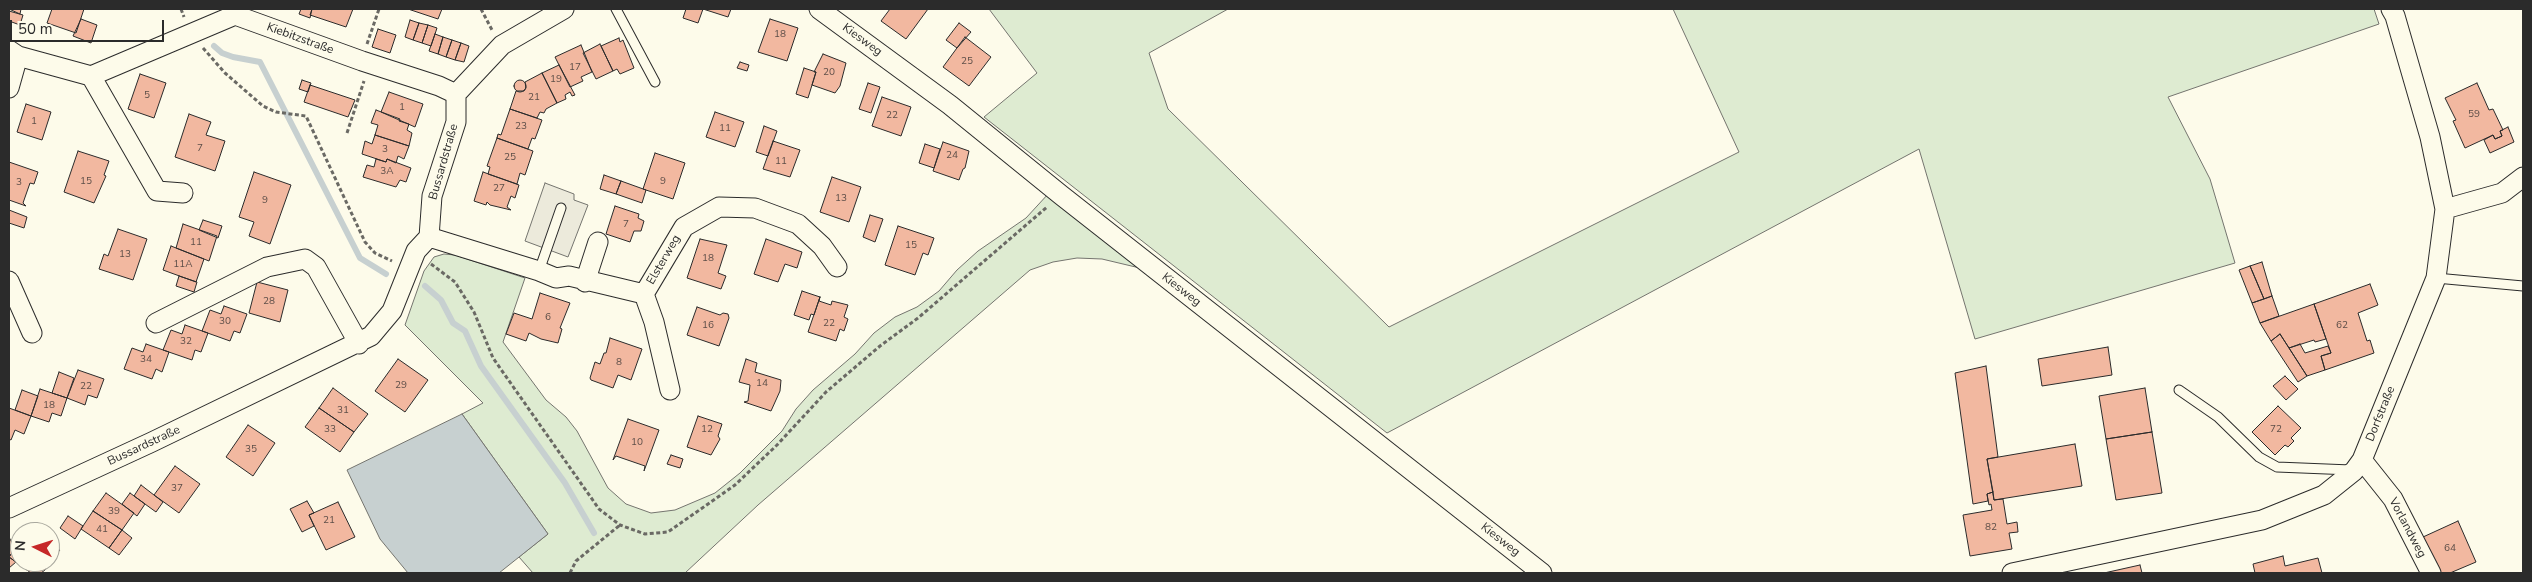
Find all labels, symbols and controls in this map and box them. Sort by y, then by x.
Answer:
scale bar [12,10,166,42]
text: 50 m [18,19,53,39]
street label: Kiebitzstraße [264,20,336,58]
street label: Kiesweg [839,21,885,59]
house number: 18 [774,29,786,41]
house number: 25 [961,56,973,68]
house number: 17 [569,62,581,74]
house number: 20 [823,67,835,79]
house number: 19 [550,74,562,86]
house number: 5 [144,90,150,102]
house number: 21 [528,92,540,104]
house number: 1 [399,102,405,114]
house number: 59 [2468,109,2480,121]
house number: 22 [886,110,898,122]
house number: 1 [31,116,37,128]
house number: 23 [515,121,527,133]
street label: Bussardstraße [426,122,462,202]
house number: 11 [719,123,731,135]
house number: 7 [197,143,203,155]
house number: 3 [382,144,388,156]
house number: 24 [946,150,958,162]
house number: 25 [504,152,516,164]
house number: 11 [775,156,787,168]
house number: 3A [380,166,394,178]
house number: 15 [80,176,92,188]
house number: 9 [660,176,666,188]
house number: 3 [16,177,22,189]
house number: 27 [493,183,505,195]
house number: 13 [835,193,847,205]
house number: 9 [262,195,268,207]
house number: 7 [623,219,629,231]
street label: Elsterweg [644,233,684,287]
house number: 11 [190,237,202,249]
house number: 15 [905,240,917,252]
house number: 13 [119,249,131,261]
house number: 18 [702,253,714,265]
house number: 11A [173,259,193,271]
street label: Kiesweg [1159,270,1203,310]
house number: 28 [263,296,275,308]
house number: 6 [545,312,551,324]
house number: 30 [219,316,231,328]
house number: 22 [823,318,835,330]
house number: 16 [702,320,714,332]
house number: 62 [2336,320,2348,332]
house number: 32 [180,336,192,348]
house number: 34 [140,354,152,366]
house number: 8 [616,357,622,369]
house number: 14 [756,378,768,390]
house number: 29 [395,380,407,392]
house number: 22 [80,381,92,393]
street label: Dorfstraße [2363,384,2399,444]
house number: 18 [43,400,55,412]
house number: 31 [337,405,349,417]
street label: Bussardstraße [106,423,182,469]
house number: 33 [324,424,336,436]
house number: 12 [701,424,713,436]
house number: 72 [2270,424,2282,436]
house number: 10 [631,437,643,449]
house number: 35 [245,444,257,456]
house number: 37 [171,483,183,495]
street label: Vorlandweg [2385,496,2429,560]
house number: 39 [108,506,120,518]
house number: 21 [323,515,335,527]
street label: Kiesweg [1478,520,1522,560]
north arrow [10,522,60,572]
house number: 82 [1985,522,1997,534]
house number: 41 [96,524,108,536]
text: N [11,540,30,552]
house number: 64 [2444,543,2456,555]

